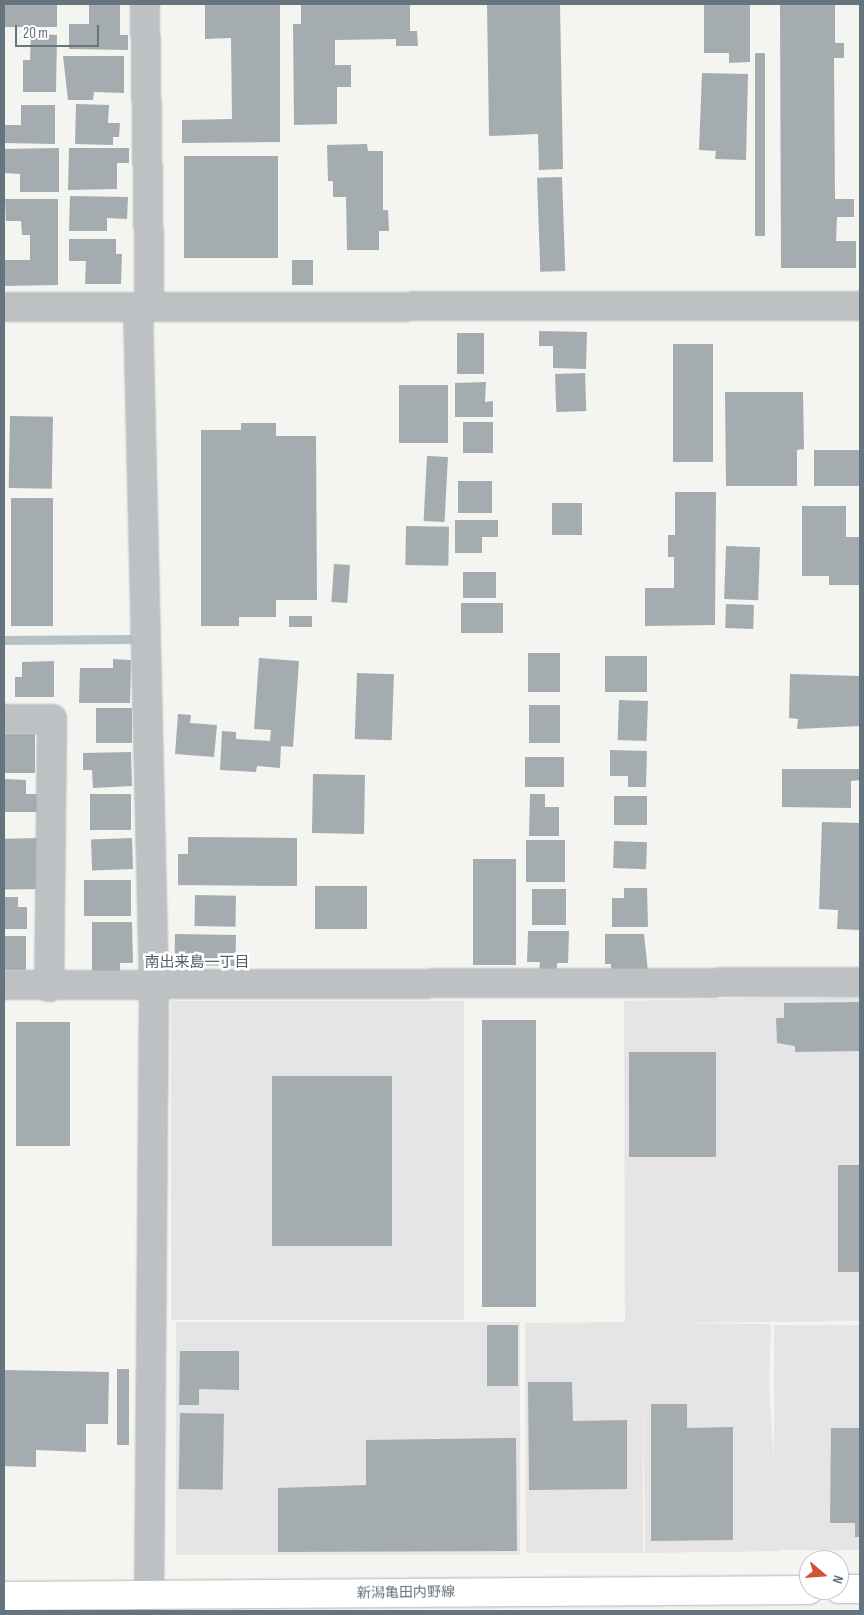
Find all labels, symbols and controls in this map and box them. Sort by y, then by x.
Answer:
scale bar [18,15,101,47]
text: 20 m [23,24,48,43]
district label: 南出来島一丁目 [145,954,249,972]
north arrow [799,1550,849,1600]
text: N [829,1573,847,1586]
street label: 新潟亀田内野線 [357,1584,455,1602]

